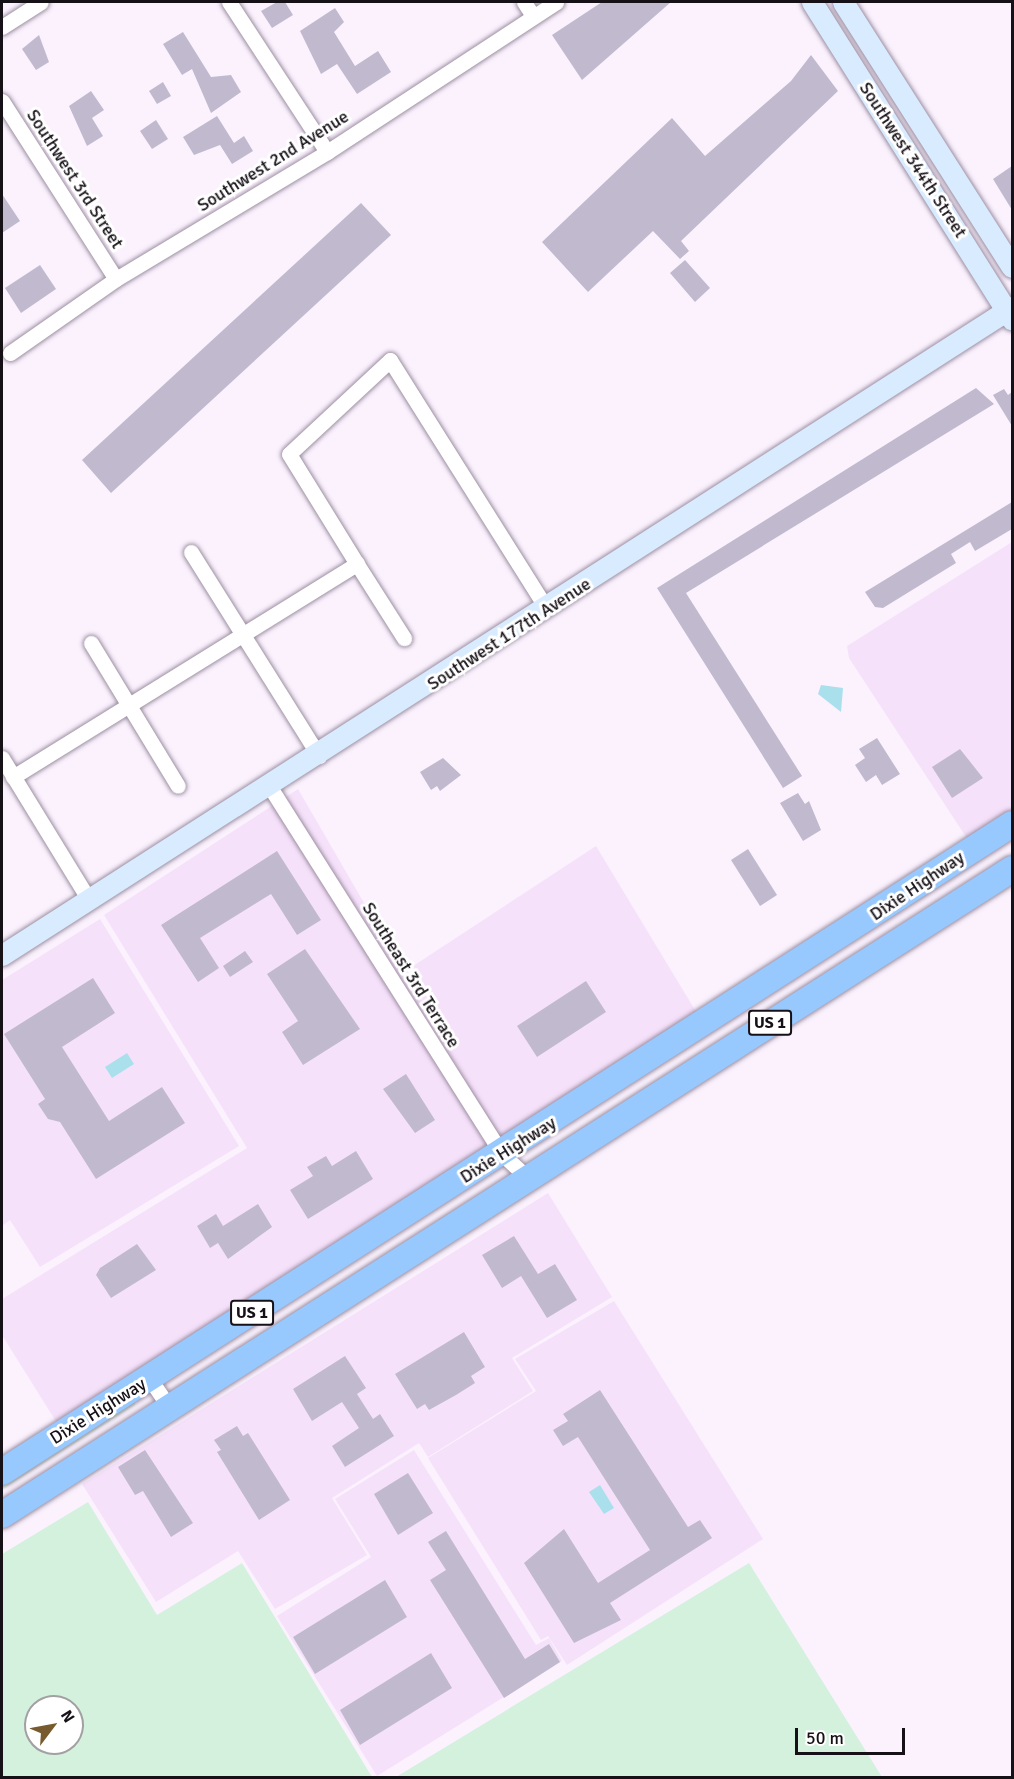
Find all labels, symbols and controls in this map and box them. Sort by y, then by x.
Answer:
street label: Southwest 344th Street [855,78,971,242]
street label: Southwest 3rd Street [22,105,128,253]
street label: Southwest 2nd Avenue [193,106,353,216]
street label: Southwest 177th Avenue [423,573,595,695]
street label: Dixie Highway [866,847,968,925]
street label: Southeast 3rd Terrace [358,898,464,1052]
road number: US 1 [748,1010,792,1036]
street label: Dixie Highway [456,1112,560,1188]
road number: US 1 [230,1300,274,1326]
street label: Dixie Highway [46,1373,150,1449]
north arrow [24,1695,84,1755]
text: N [56,1706,79,1727]
scale bar [798,1716,908,1754]
text: 50 m [806,1727,844,1749]

